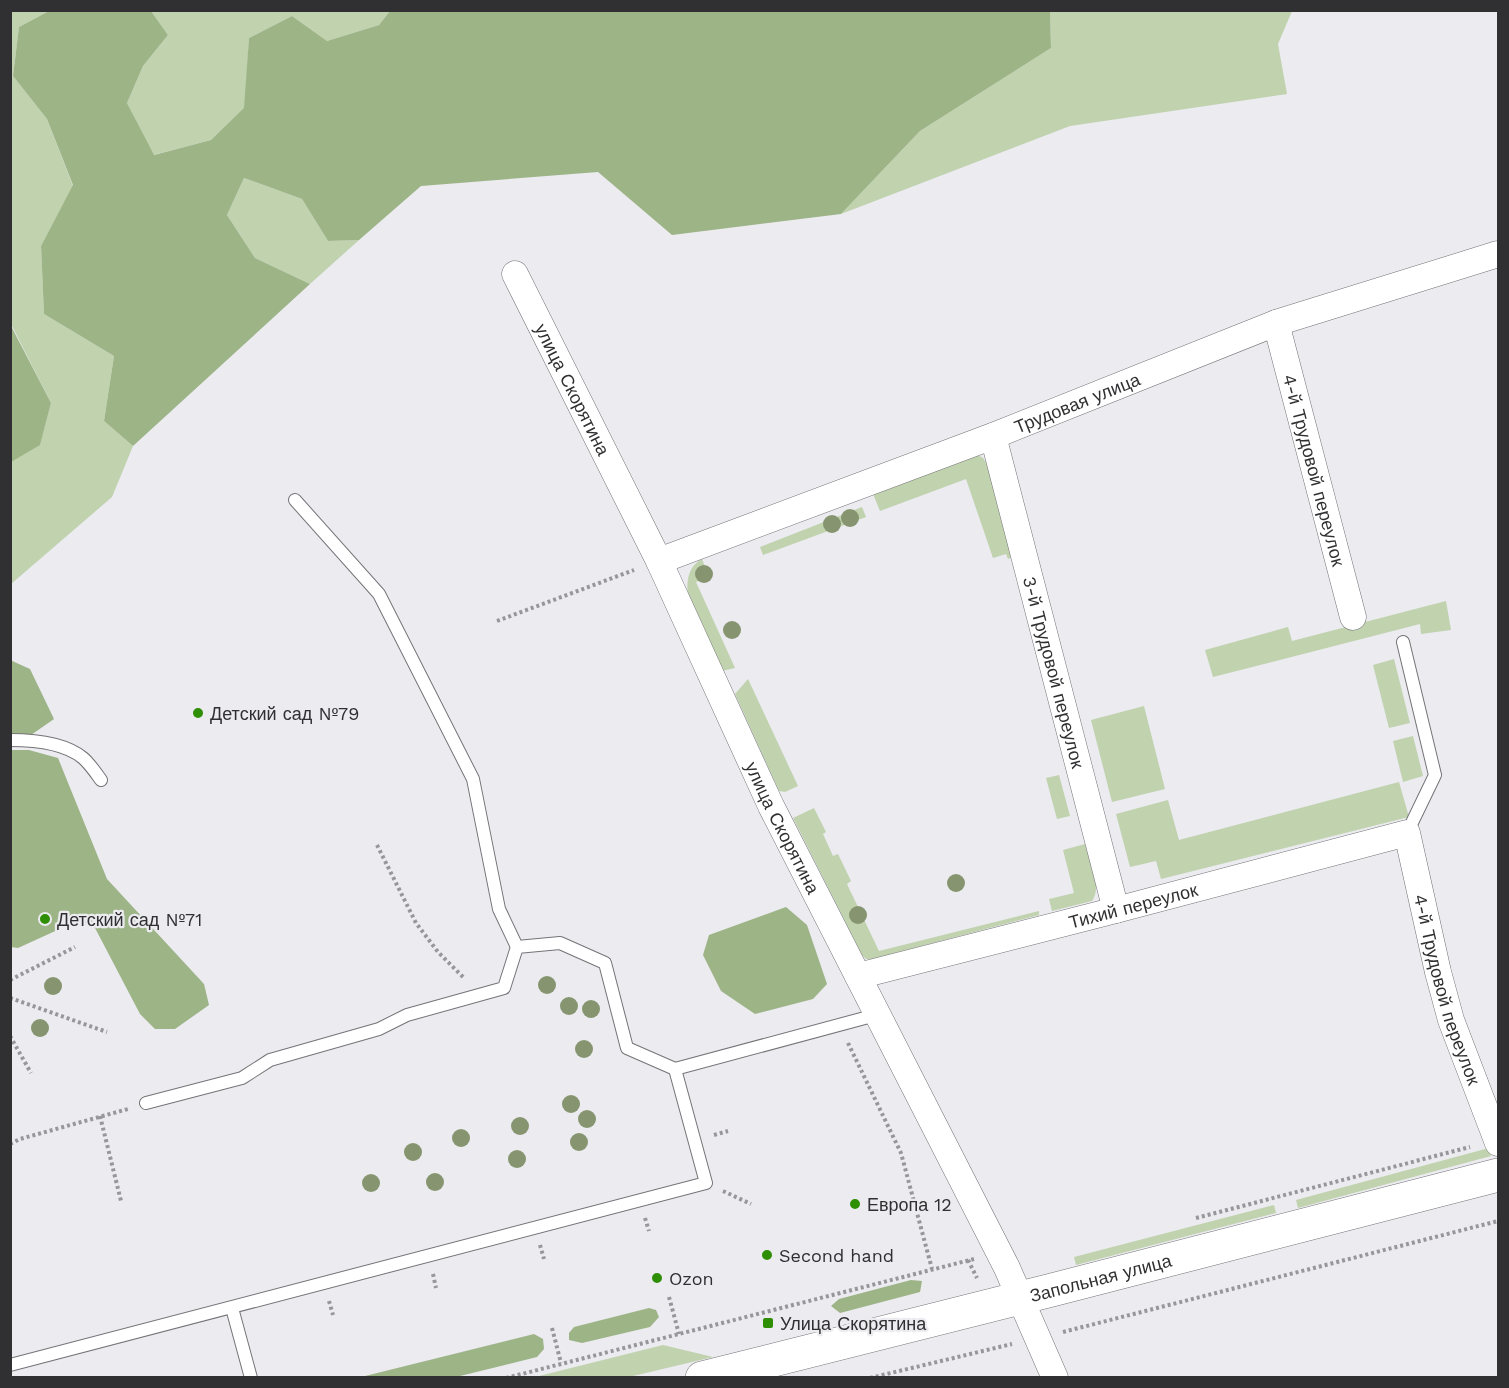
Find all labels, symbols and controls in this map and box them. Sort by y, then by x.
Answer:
street label: улица Скорятина [531,320,615,460]
street label: Трудовая улица [1011,368,1144,437]
street label: 4-й Трудовой переулок [1279,372,1350,568]
street label: 3-й Трудовой переулок [1019,574,1089,770]
place label: Детский сад №79 [210,703,359,724]
marker: Детский сад №79 [191,706,205,720]
street label: улица Скорятина [742,758,825,898]
street label: Тихий переулок [1066,878,1200,932]
street label: 4-й Трудовой переулок [1410,892,1485,1088]
place label: Детский сад №71 [57,909,202,930]
marker: Детский сад №71 [38,912,52,926]
place label: Европа 12 [867,1194,952,1215]
marker: Европа 12 [848,1197,862,1211]
place label: Second hand [779,1245,894,1266]
marker: Second hand [760,1248,774,1262]
street label: Запольная улица [1027,1249,1175,1306]
place label: Ozon [669,1268,714,1289]
marker: Ozon [650,1271,664,1285]
place label: Улица Скорятина [780,1313,927,1334]
marker: Улица Скорятина [761,1316,775,1330]

